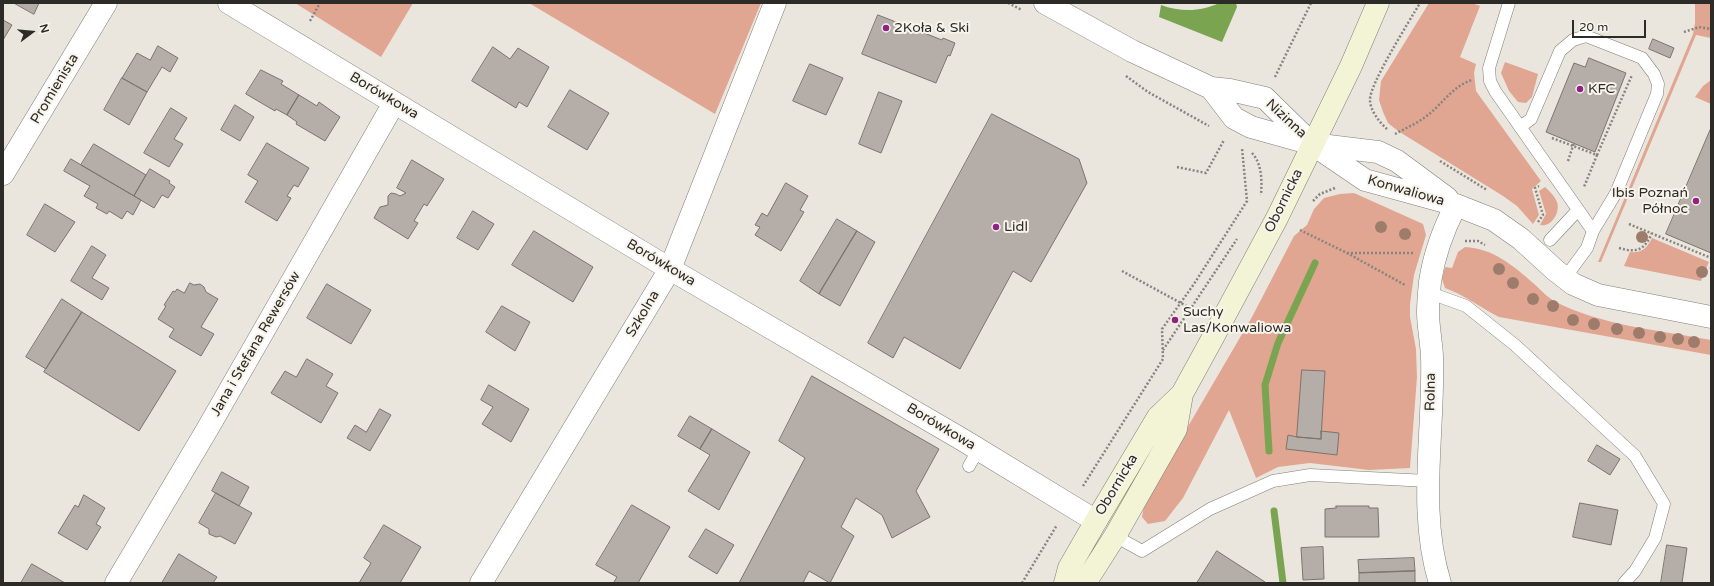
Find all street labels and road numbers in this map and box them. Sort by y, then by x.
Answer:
street label: Promienista [27,51,83,127]
street label: Borówkowa [346,69,422,123]
street label: Nizinna [1262,96,1310,142]
street label: Obornicka [1261,166,1307,236]
street label: Konwaliowa [1366,172,1446,210]
street label: Borówkowa [623,236,699,290]
street label: Jana i Stefana Rewersów [208,269,304,419]
street label: Szkolna [623,288,663,340]
street label: Rolna [1422,373,1440,411]
street label: Borówkowa [903,400,979,454]
street label: Obornicka [1092,451,1142,519]

